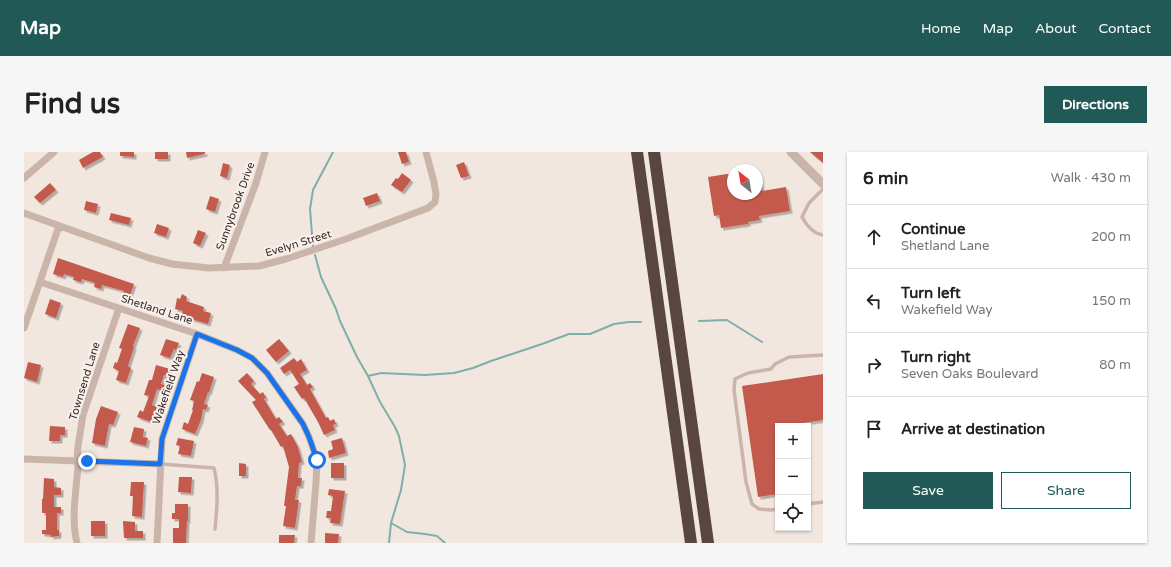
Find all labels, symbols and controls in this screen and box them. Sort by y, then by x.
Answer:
text: Map [20,17,61,39]
text: Home [921,20,961,37]
text: Map [983,20,1013,37]
text: About [1035,20,1077,37]
text: Contact [1099,20,1151,37]
button: Directions [1044,86,1147,123]
text: Find us [24,87,120,121]
street label: Sunnybrook Drive [213,160,257,252]
north arrow [727,164,763,200]
text: 6 min [863,168,908,189]
text: Walk · 430 m [1051,170,1131,186]
text: Continue [901,220,965,238]
icon: ahead [863,226,885,248]
street label: Evelyn Street [264,227,333,260]
text: 200 m [1091,229,1131,245]
text: Shetland Lane [901,238,989,254]
text: Turn left [901,284,961,302]
icon: left [863,290,885,312]
street label: Shetland Lane [119,292,194,327]
text: 150 m [1091,293,1131,309]
text: Wakefield Way [901,302,993,318]
street label: Townsend Lane [66,340,103,422]
street label: Wakefield Way [150,348,187,426]
text: Turn right [901,348,971,366]
icon: right [863,354,885,376]
text: 80 m [1099,357,1131,373]
text: Seven Oaks Boulevard [901,366,1039,382]
icon: arrive [863,418,885,440]
text: Arrive at destination [901,420,1045,438]
map controls [775,423,811,531]
button: + [775,423,811,459]
route start [308,451,326,469]
route end [78,452,96,470]
button: − [775,459,811,495]
button: Save [863,472,993,509]
button: Share [1001,472,1131,509]
button: locate [775,495,811,531]

